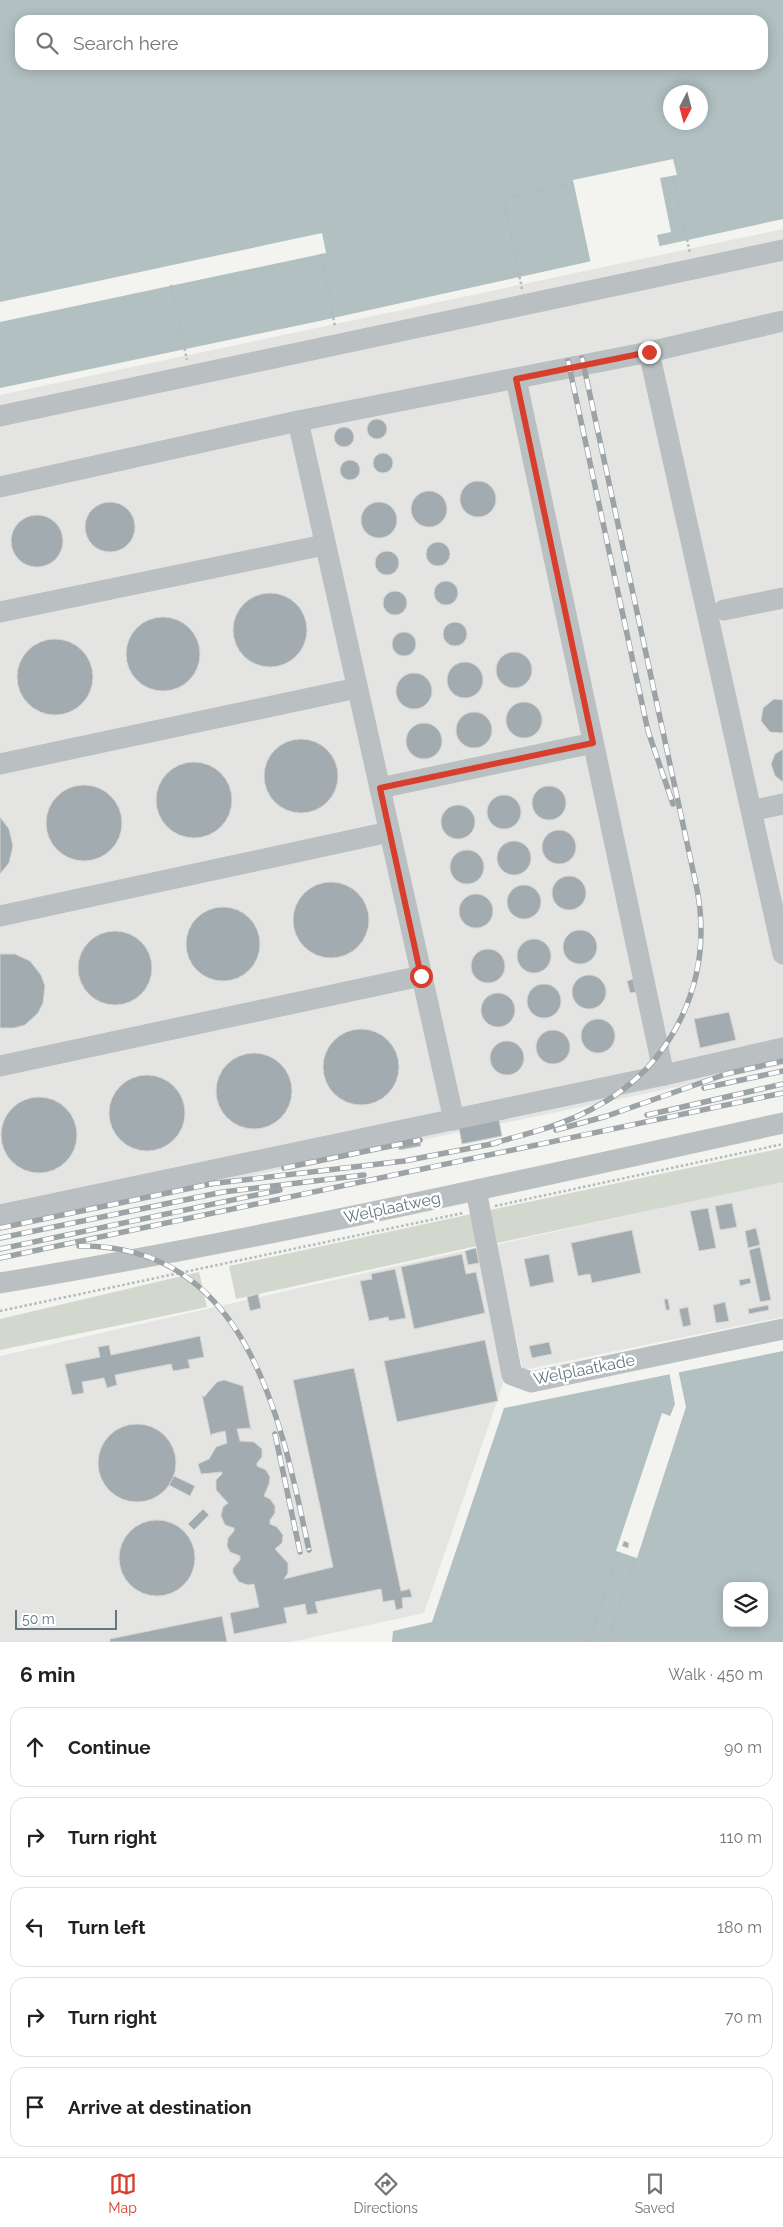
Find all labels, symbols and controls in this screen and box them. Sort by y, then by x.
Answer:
search box [15,15,768,70]
icon: search [33,29,61,57]
text: Search here [73,32,179,54]
north arrow [663,85,708,130]
route end [638,341,661,364]
route start [410,965,433,988]
street label: Welplaatweg [342,1188,442,1227]
street label: Welplaatkade [532,1350,636,1389]
map controls [723,1582,768,1627]
button: layers [723,1582,768,1627]
scale bar [15,1607,118,1630]
text: 50 m [22,1611,55,1627]
text: 6 min [20,1662,75,1687]
text: Walk · 450 m [668,1665,763,1684]
icon: ahead [21,1733,49,1761]
text: Continue [68,1736,151,1758]
text: 90 m [724,1738,762,1757]
icon: right [21,1823,49,1851]
text: Turn right [68,1826,157,1848]
text: 110 m [720,1828,762,1847]
icon: left [21,1913,49,1941]
text: Turn left [68,1916,145,1938]
text: 180 m [717,1918,762,1937]
icon: right [21,2003,49,2031]
text: Turn right [68,2006,157,2028]
text: 70 m [725,2008,762,2027]
icon: arrive [21,2093,49,2121]
text: Arrive at destination [68,2096,252,2118]
tab: Map [108,2170,137,2216]
tab: Directions [353,2170,418,2216]
tab: Saved [635,2170,675,2216]

